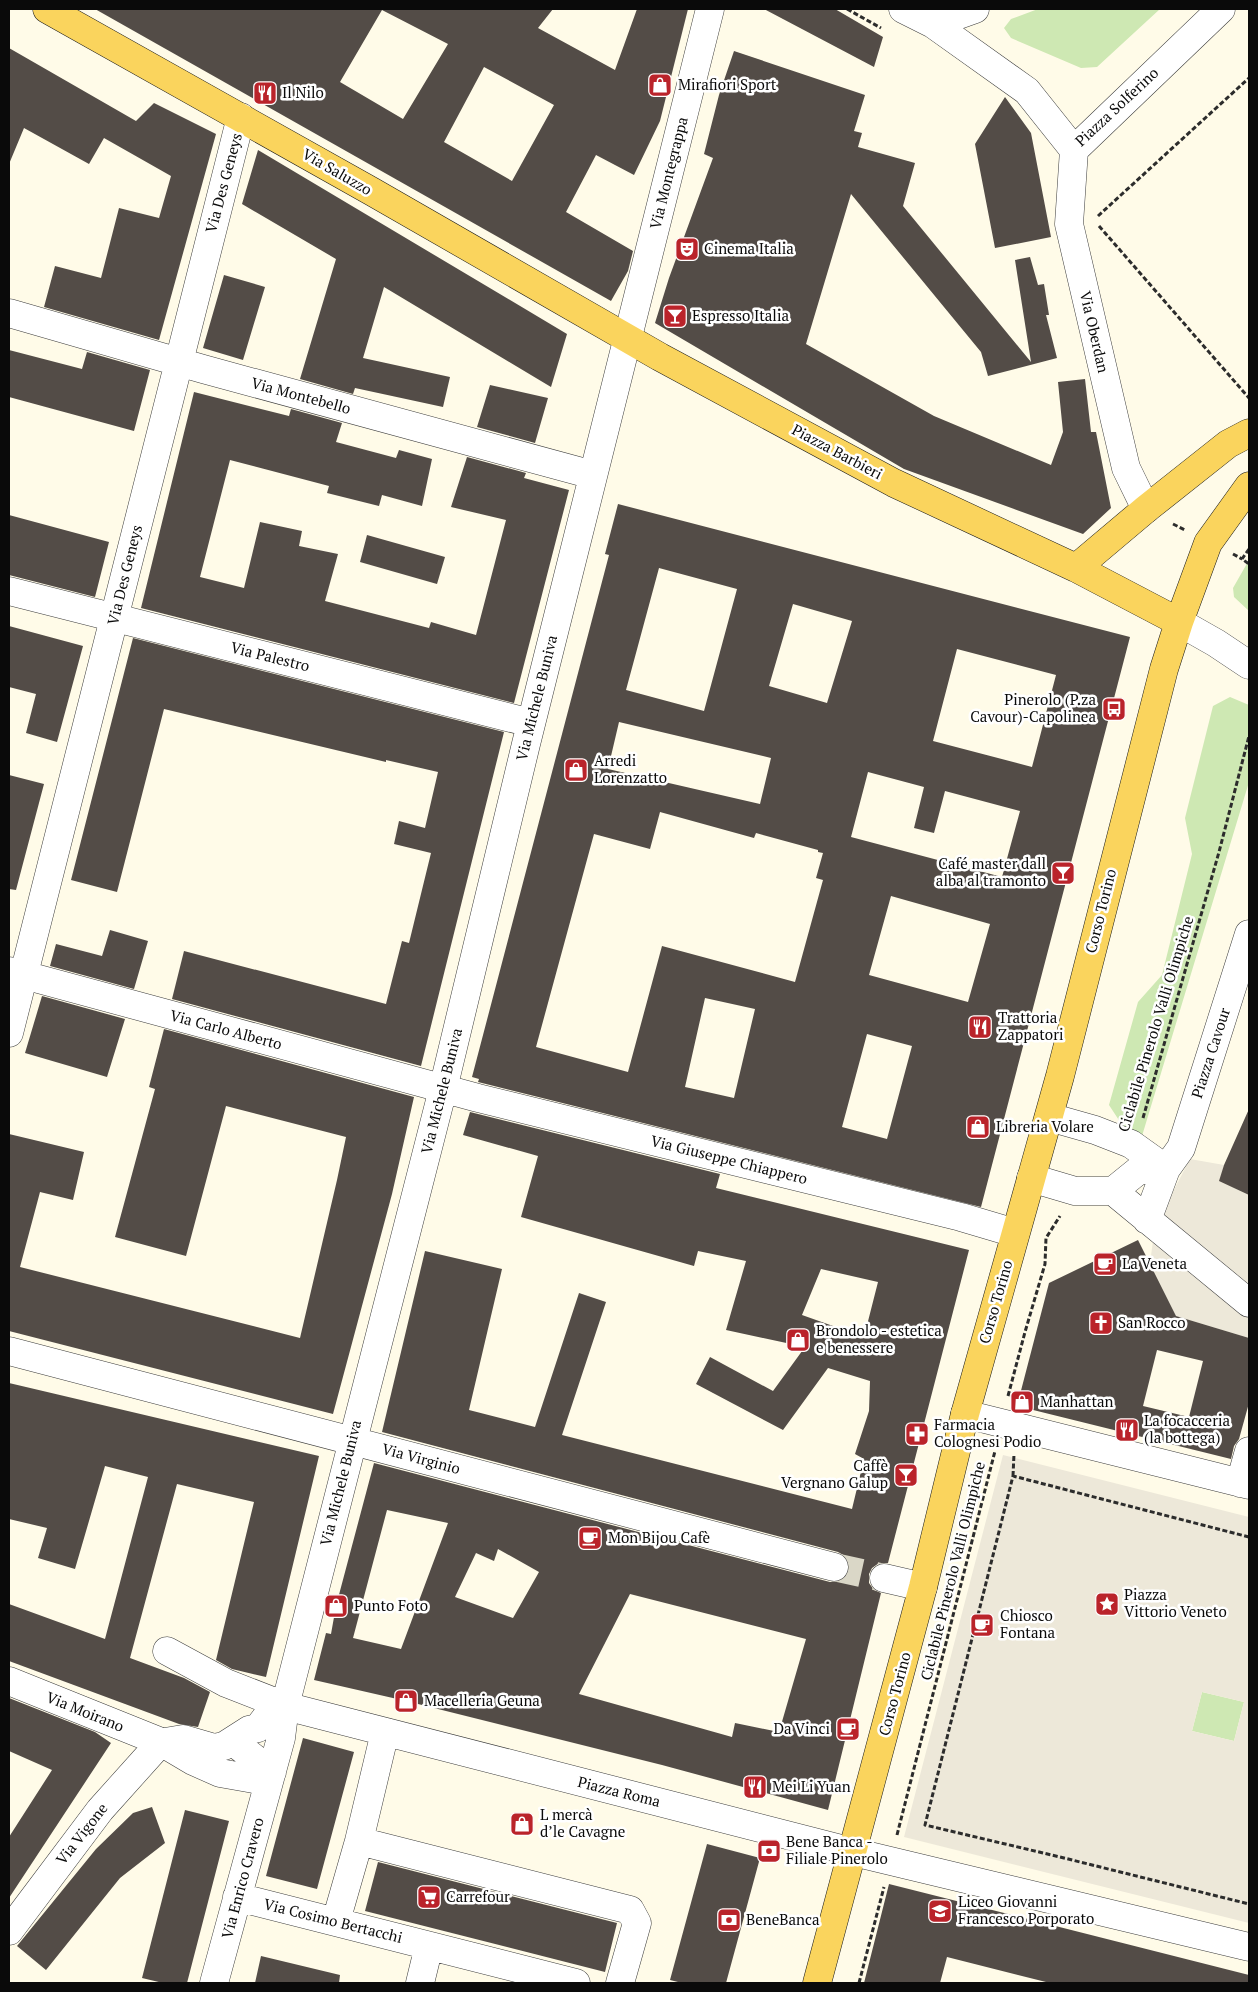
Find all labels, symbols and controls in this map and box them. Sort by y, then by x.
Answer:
street label: Piazza Solferino [1070,62,1162,150]
shop icon: Mirafiori Sport [647,72,673,98]
place label: Mirafiori Sport [678,74,777,94]
restaurant icon: Il Nilo [252,80,278,106]
place label: Il Nilo [282,82,324,102]
street label: Via Montegrappa [644,114,692,231]
street label: Via Des Geneys [200,131,246,235]
street label: Via Saluzzo [299,143,376,199]
theatre icon: Cinema Italia [674,236,700,262]
place label: Cinema Italia [704,238,794,258]
street label: Via Oberdan [1076,289,1114,375]
bar icon: Espresso Italia [662,303,688,329]
place label: Espresso Italia [692,305,789,325]
street label: Via Montebello [249,372,353,418]
street label: Piazza Barbieri [789,419,886,483]
street label: Via Des Geneys [102,523,146,627]
street label: Via Michele Buniva [511,632,561,763]
street label: Via Palestro [229,637,312,675]
place label: Pinerolo (P.za Cavour)-Capolinea [970,689,1096,726]
bus stop icon: Pinerolo (P.za Cavour)-Capolinea [1101,696,1127,722]
place label: Arredi Lorenzatto [594,750,667,787]
shop icon: Arredi Lorenzatto [563,757,589,783]
place label: Café master dall alba al tramonto [936,853,1046,890]
bar icon: Café master dall alba al tramonto [1050,860,1076,886]
street label: Corso Torino [1080,867,1120,955]
street label: Ciclabile Pinerolo Valli Olimpiche [1113,913,1197,1134]
street label: Via Carlo Alberto [168,1004,285,1054]
street label: Piazza Cavour [1186,1005,1234,1100]
place label: Trattoria Zappatori [998,1007,1063,1044]
restaurant icon: Trattoria Zappatori [967,1014,993,1040]
street label: Via Michele Buniva [416,1025,466,1156]
shop icon: Libreria Volare [965,1114,991,1140]
place label: Libreria Volare [996,1116,1094,1136]
street label: Via Giuseppe Chiappero [649,1130,810,1188]
cafe icon: La Veneta [1092,1251,1118,1277]
place label: La Veneta [1122,1253,1187,1273]
street label: Corso Torino [974,1258,1016,1346]
church icon: San Rocco [1088,1310,1114,1336]
place label: San Rocco [1118,1312,1185,1332]
place label: Brondolo - estetica e benessere [816,1320,942,1357]
shop icon: Brondolo - estetica e benessere [785,1327,811,1353]
shop icon: Manhattan [1009,1389,1035,1415]
place label: Manhattan [1040,1391,1114,1411]
place label: La focacceria (la bottega) [1144,1410,1230,1447]
place label: Farmacia Colognesi Podio [934,1414,1041,1451]
street label: Via Michele Buniva [315,1417,365,1548]
restaurant icon: La focacceria (la bottega) [1114,1417,1140,1443]
pharmacy icon: Farmacia Colognesi Podio [904,1421,930,1447]
street label: Via Virginio [380,1438,463,1478]
place label: Caffè Vergnano Galup [781,1455,888,1492]
street label: Ciclabile Pinerolo Valli Olimpiche [915,1459,989,1682]
bar icon: Caffè Vergnano Galup [893,1462,919,1488]
cafe icon: Mon Bijou Cafè [577,1525,603,1551]
place label: Mon Bijou Cafè [608,1527,710,1547]
place label: Piazza Vittorio Veneto [1124,1584,1227,1621]
place icon: Piazza Vittorio Veneto [1094,1591,1120,1617]
shop icon: Punto Foto [323,1593,349,1619]
place label: Punto Foto [354,1595,428,1615]
place label: Chiosco Fontana [1000,1605,1055,1642]
cafe icon: Chiosco Fontana [969,1612,995,1638]
street label: Corso Torino [873,1650,915,1738]
street label: Via Moirano [43,1686,127,1736]
shop icon: Macelleria Geuna [393,1688,419,1714]
place label: Macelleria Geuna [424,1690,540,1710]
cafe icon: Da Vinci [835,1716,861,1742]
place label: Da Vinci [773,1718,830,1738]
street label: Piazza Roma [576,1771,663,1811]
restaurant icon: Mei Li Yuan [742,1774,768,1800]
place label: Mei Li Yuan [772,1776,851,1796]
street label: Via Vigone [51,1798,112,1868]
place label: L mercà d’le Cavagne [540,1804,625,1841]
shop icon: L mercà d’le Cavagne [509,1811,535,1837]
street label: Via Enrico Cravero [216,1815,268,1940]
place label: Bene Banca - Filiale Pinerolo [786,1831,888,1868]
bank icon: Bene Banca - Filiale Pinerolo [756,1838,782,1864]
supermarket icon: Carrefour [416,1884,442,1910]
place label: Carrefour [446,1886,510,1906]
place label: Liceo Giovanni Francesco Porporato [958,1891,1094,1928]
street label: Via Cosimo Bertacchi [262,1893,405,1947]
school or university icon: Liceo Giovanni Francesco Porporato [927,1898,953,1924]
bank icon: BeneBanca [716,1907,742,1933]
place label: BeneBanca [746,1909,820,1929]

